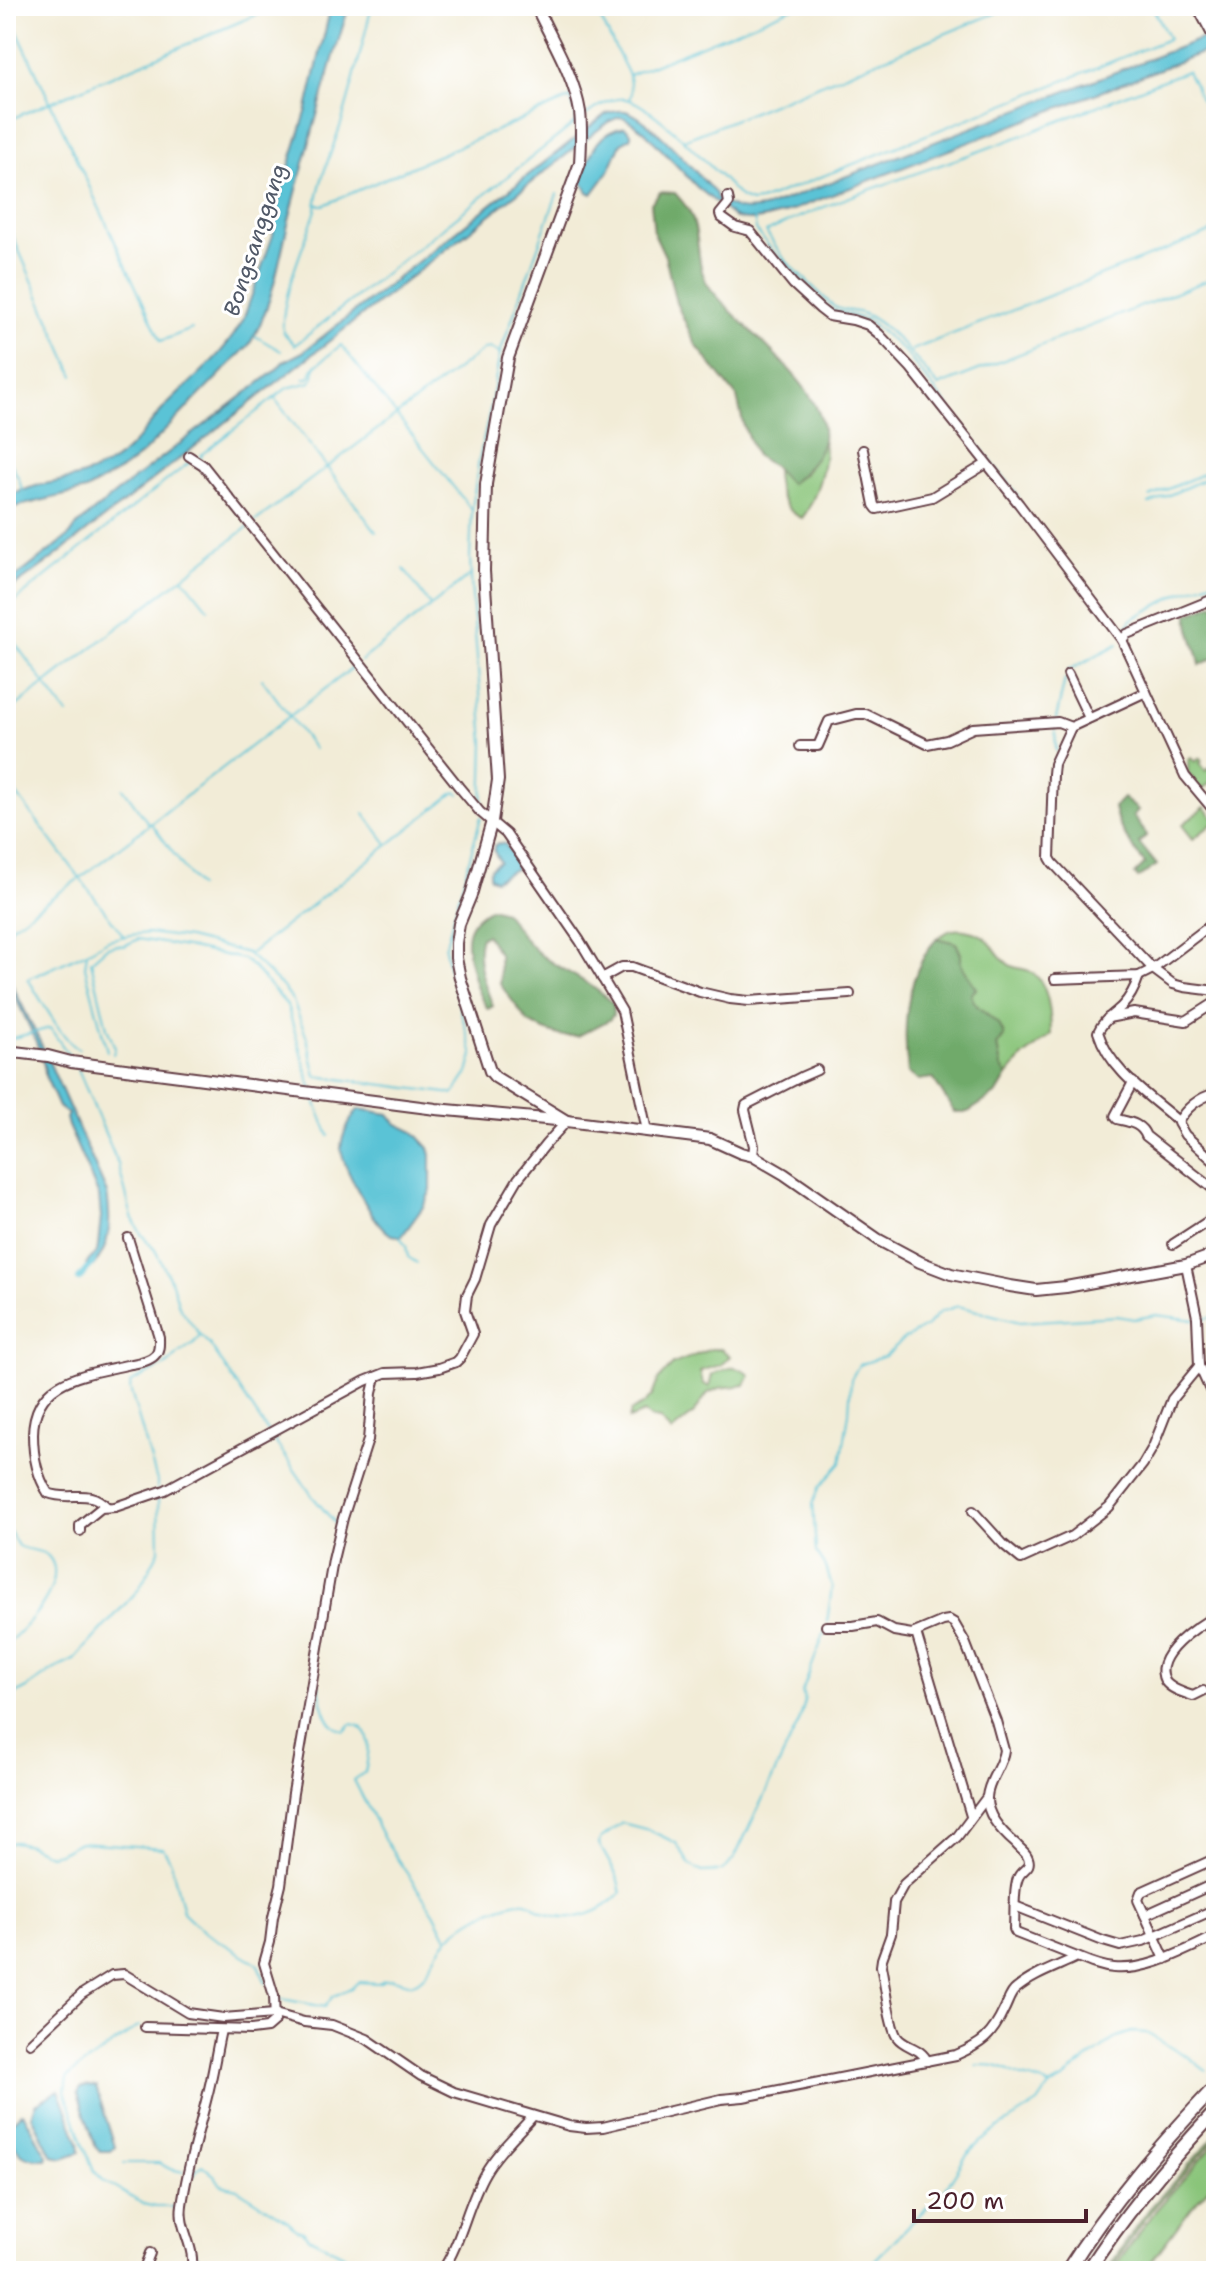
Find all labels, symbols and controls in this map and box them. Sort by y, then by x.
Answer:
water label: Bongsanggang [217,160,293,320]
scale bar [914,2173,1086,2223]
text: 200 m [926,2185,1004,2217]

